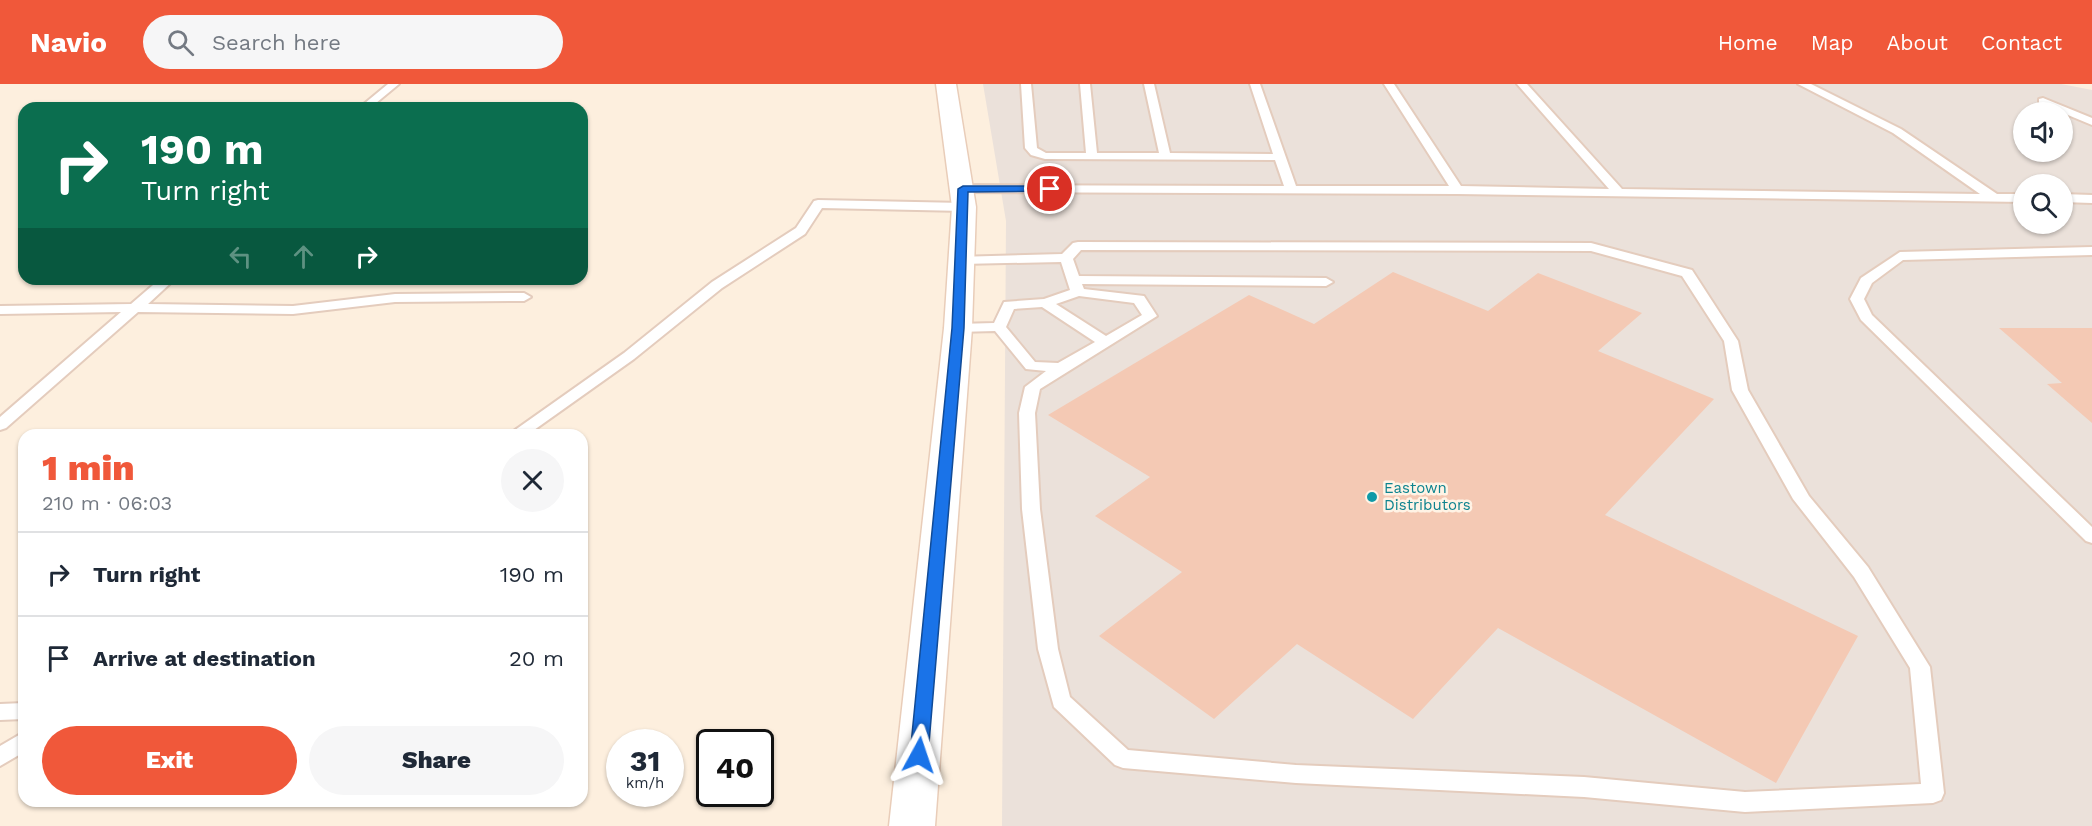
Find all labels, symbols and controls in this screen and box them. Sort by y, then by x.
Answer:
search box [143,15,563,69]
text: Navio [30,26,107,59]
icon: search [164,26,197,59]
text: Search here [212,30,341,55]
text: Home [1718,30,1778,55]
text: Map [1811,30,1854,55]
text: About [1887,30,1948,55]
text: Contact [1981,30,2062,55]
map controls [2013,102,2073,234]
button: sound [2013,102,2073,162]
text: 190 m [141,125,264,174]
icon: right [42,126,120,204]
pin [1024,163,1075,214]
icon: arrive [1033,172,1066,205]
button: search [2013,174,2073,234]
text: Turn right [141,175,270,207]
icon: left [224,240,257,273]
icon: ahead [287,240,320,273]
icon: right [350,240,383,273]
text: 1 min [42,447,135,489]
button: close [501,449,564,512]
place label: Eastown Distributors [1384,479,1471,514]
marker: Eastown Distributors [1365,490,1379,504]
text: 210 m · 06:03 [42,491,172,515]
icon: right [42,558,75,591]
text: Turn right [93,562,200,587]
text: 190 m [500,562,564,587]
icon: arrive [42,642,75,675]
text: Arrive at destination [93,646,316,671]
text: 20 m [509,646,564,671]
position arrow [887,723,951,787]
button: Exit [42,726,297,795]
button: Share [309,726,564,795]
speed limit sign: 40 [696,729,774,807]
text: 31 [630,743,660,778]
text: km/h [626,774,664,792]

